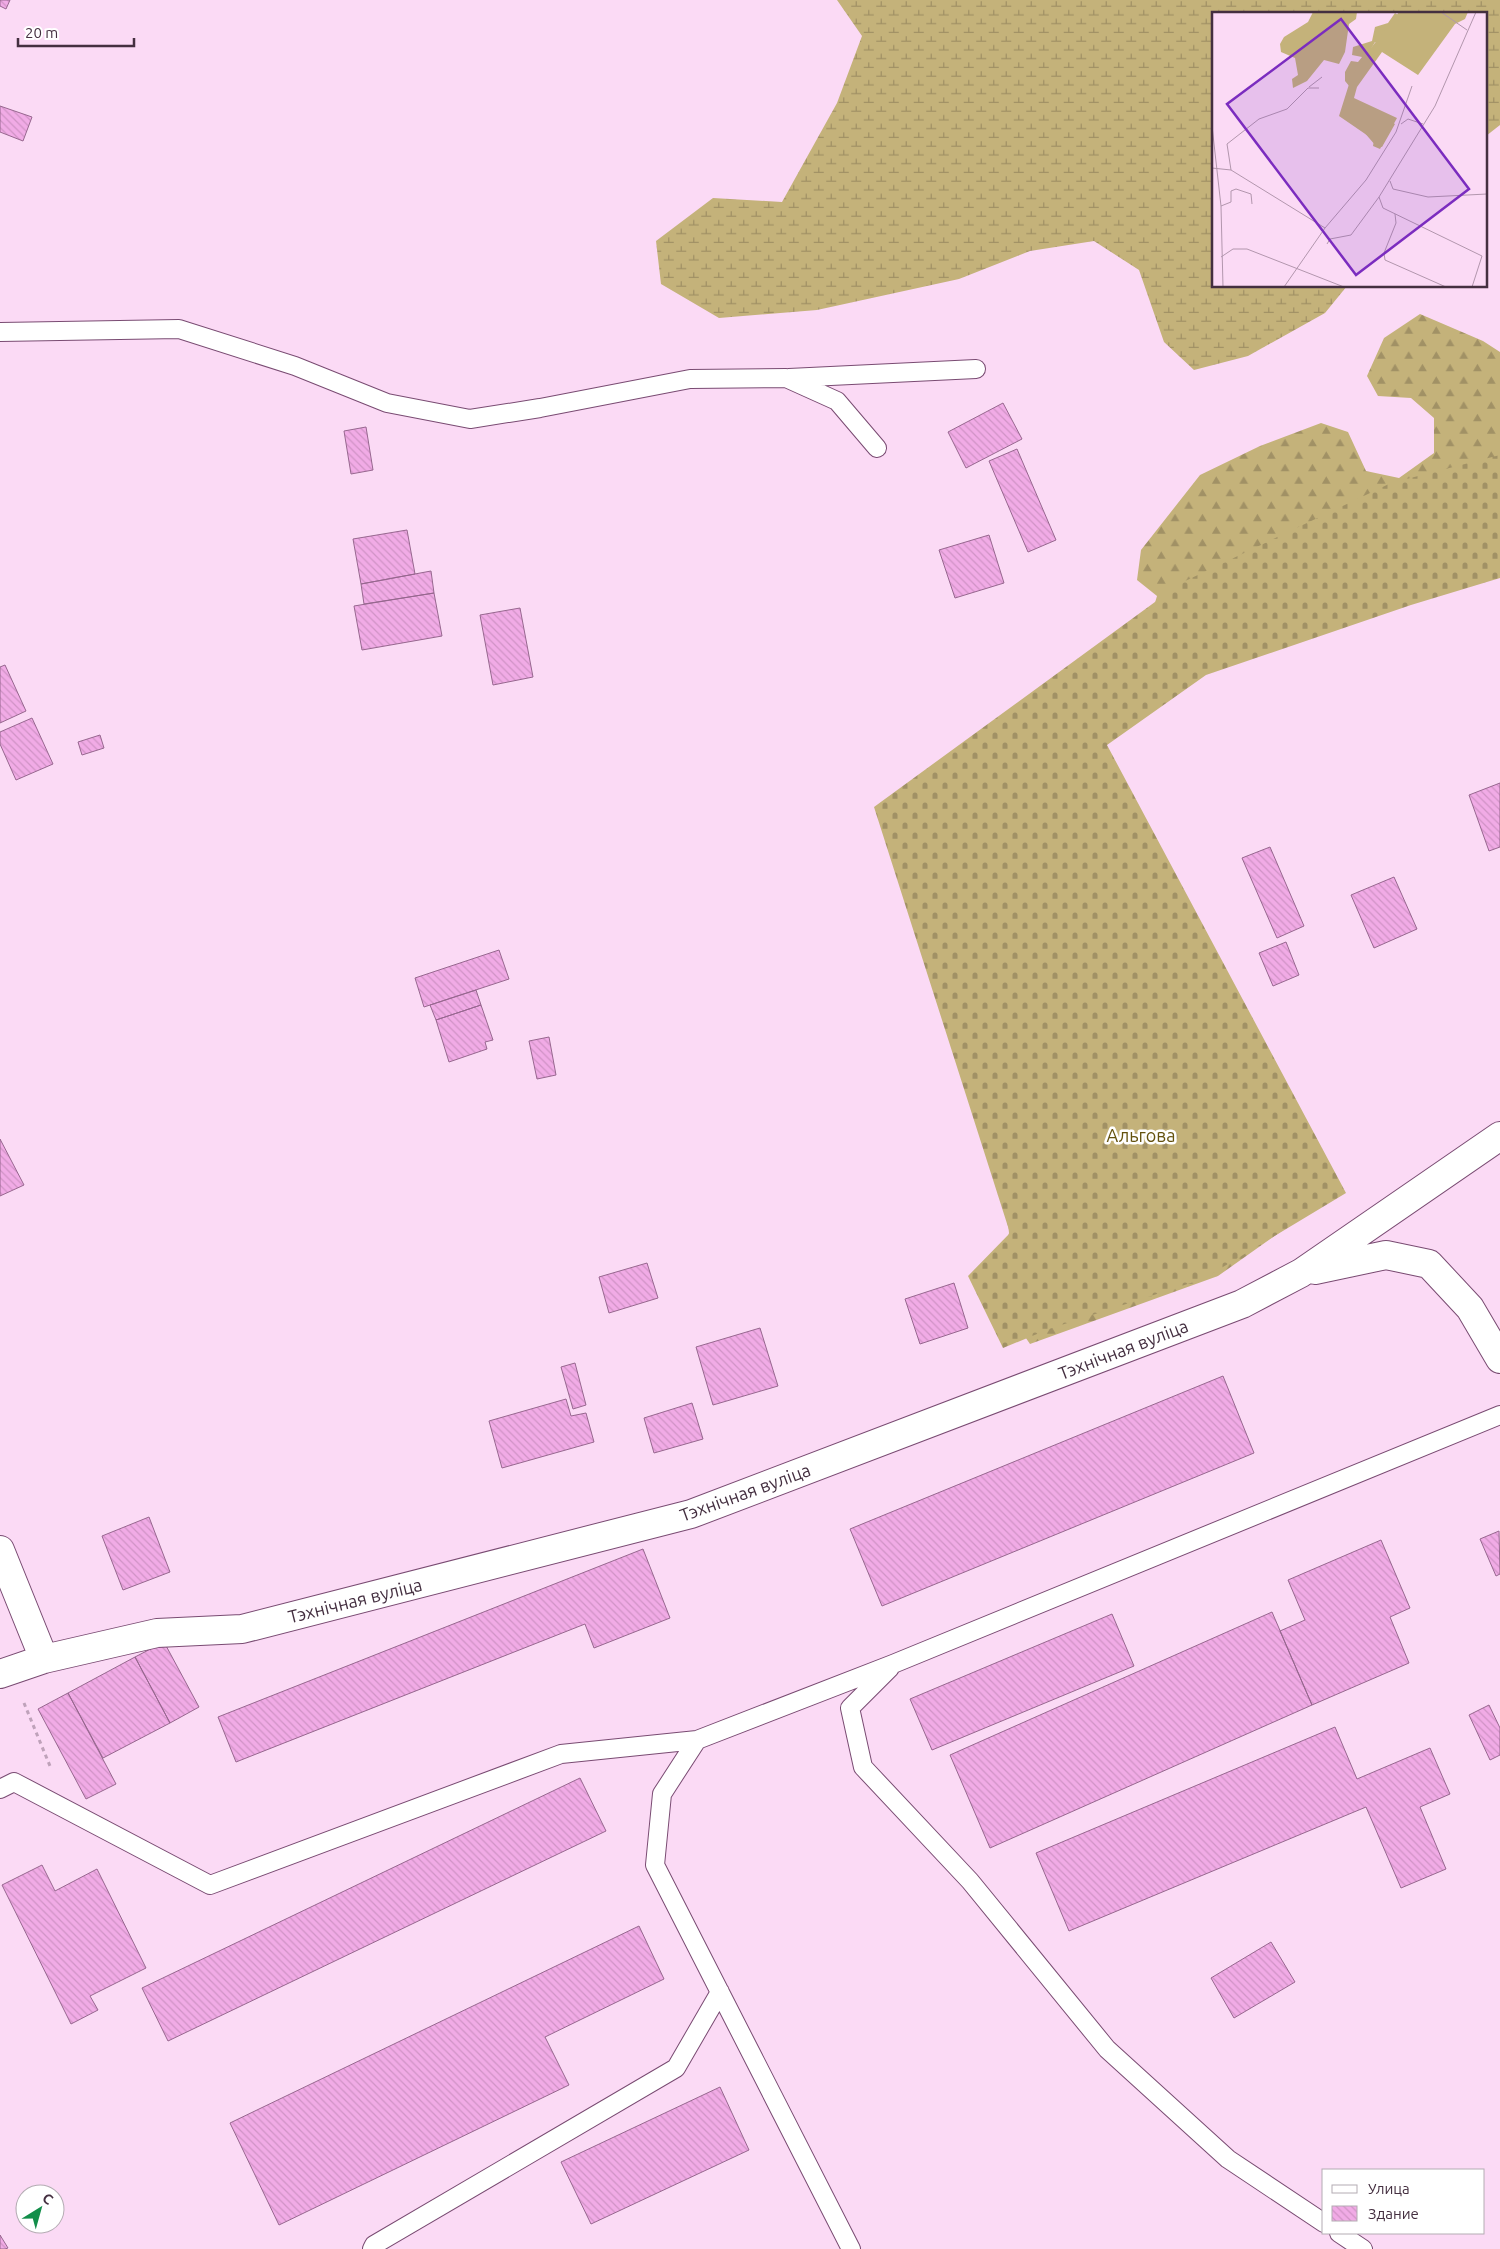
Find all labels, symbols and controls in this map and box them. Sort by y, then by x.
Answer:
inset map [1212,12,1488,288]
scale bar [18,15,134,47]
text: 20 m [25,24,58,41]
park label: Альгова [1107,1125,1175,1145]
street label: Тэхнічная вуліца [1055,1315,1191,1383]
street label: Тэхнічная вуліца [677,1459,813,1525]
street label: Тэхнічная вуліца [286,1574,424,1626]
legend [1322,2169,1485,2234]
text: Улица [1368,2180,1410,2197]
north arrow [15,2184,65,2234]
text: С [39,2190,56,2208]
text: Здание [1368,2205,1419,2222]

